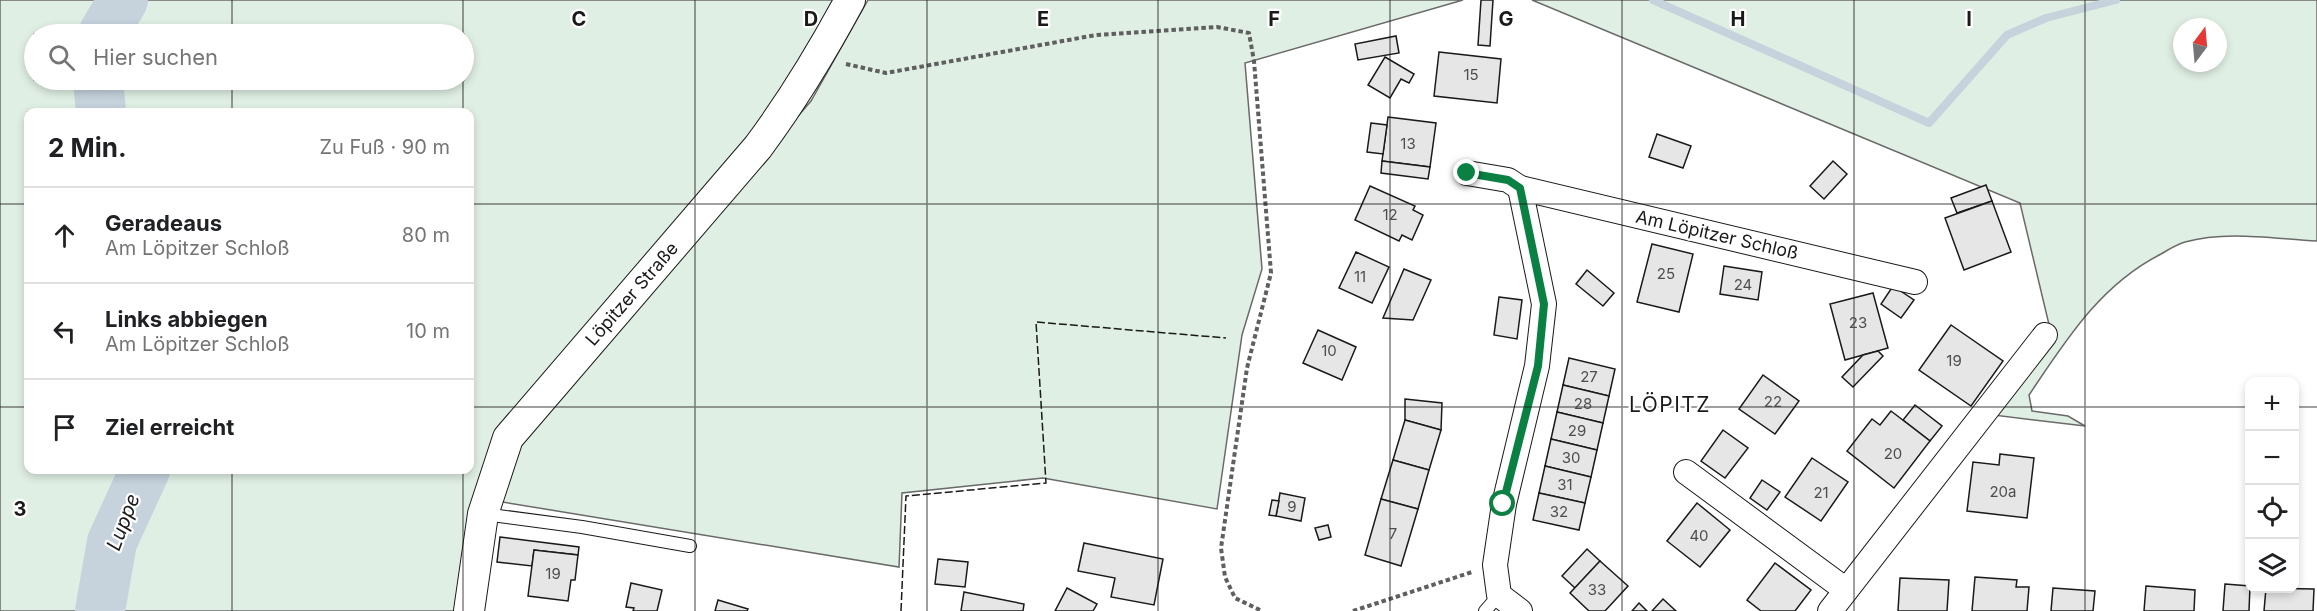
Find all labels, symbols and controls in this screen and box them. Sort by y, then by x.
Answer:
text: C [572,7,586,31]
text: D [804,7,818,31]
text: E [1037,7,1049,31]
text: F [1268,7,1280,31]
text: G [1498,7,1514,31]
text: H [1731,7,1745,31]
text: I [1966,7,1972,31]
north arrow [2173,18,2227,72]
search box [24,24,474,90]
icon: search [45,41,78,74]
text: Hier suchen [93,44,218,70]
house number: 15 [1463,65,1479,84]
text: 2 Min. [48,132,127,163]
house number: 13 [1400,134,1416,153]
text: Zu Fuß · 90 m [320,135,450,159]
route end [1453,159,1479,185]
house number: 12 [1382,205,1398,224]
street label: Am Löpitzer Schloß [1634,206,1800,263]
text: Geradeaus [105,210,222,236]
icon: ahead [48,219,81,252]
text: 80 m [402,223,450,247]
text: Am Löpitzer Schloß [105,236,290,260]
street label: Löpitzer Straße [581,238,682,350]
house number: 25 [1657,264,1675,283]
house number: 11 [1354,267,1366,286]
house number: 24 [1734,275,1752,294]
text: Links abbiegen [105,306,268,332]
house number: 23 [1849,313,1867,332]
icon: left [48,315,81,348]
text: 10 m [406,319,450,343]
text: Am Löpitzer Schloß [105,332,290,356]
house number: 10 [1321,341,1337,360]
house number: 19 [1946,351,1962,370]
house number: 27 [1580,367,1598,386]
map controls [2245,377,2299,593]
button: + [2245,377,2299,431]
district label: LÖPITZ [1629,392,1711,417]
house number: 22 [1764,392,1782,411]
house number: 28 [1574,394,1592,413]
icon: arrive [48,411,81,444]
text: Ziel erreicht [105,414,234,440]
house number: 29 [1568,421,1586,440]
button: − [2245,431,2299,485]
house number: 20 [1884,444,1902,463]
house number: 30 [1562,448,1580,467]
house number: 31 [1557,475,1573,494]
house number: 20a [1989,482,2017,501]
house number: 21 [1813,483,1829,502]
button: locate [2245,485,2299,539]
water label: Luppe [101,490,145,554]
route start [1489,490,1515,516]
text: 3 [14,497,26,521]
house number: 9 [1287,497,1297,516]
house number: 32 [1550,502,1568,521]
house number: 7 [1389,524,1397,543]
house number: 40 [1689,526,1709,545]
button: layers [2245,539,2299,593]
house number: 19 [545,564,561,583]
house number: 33 [1588,580,1606,599]

